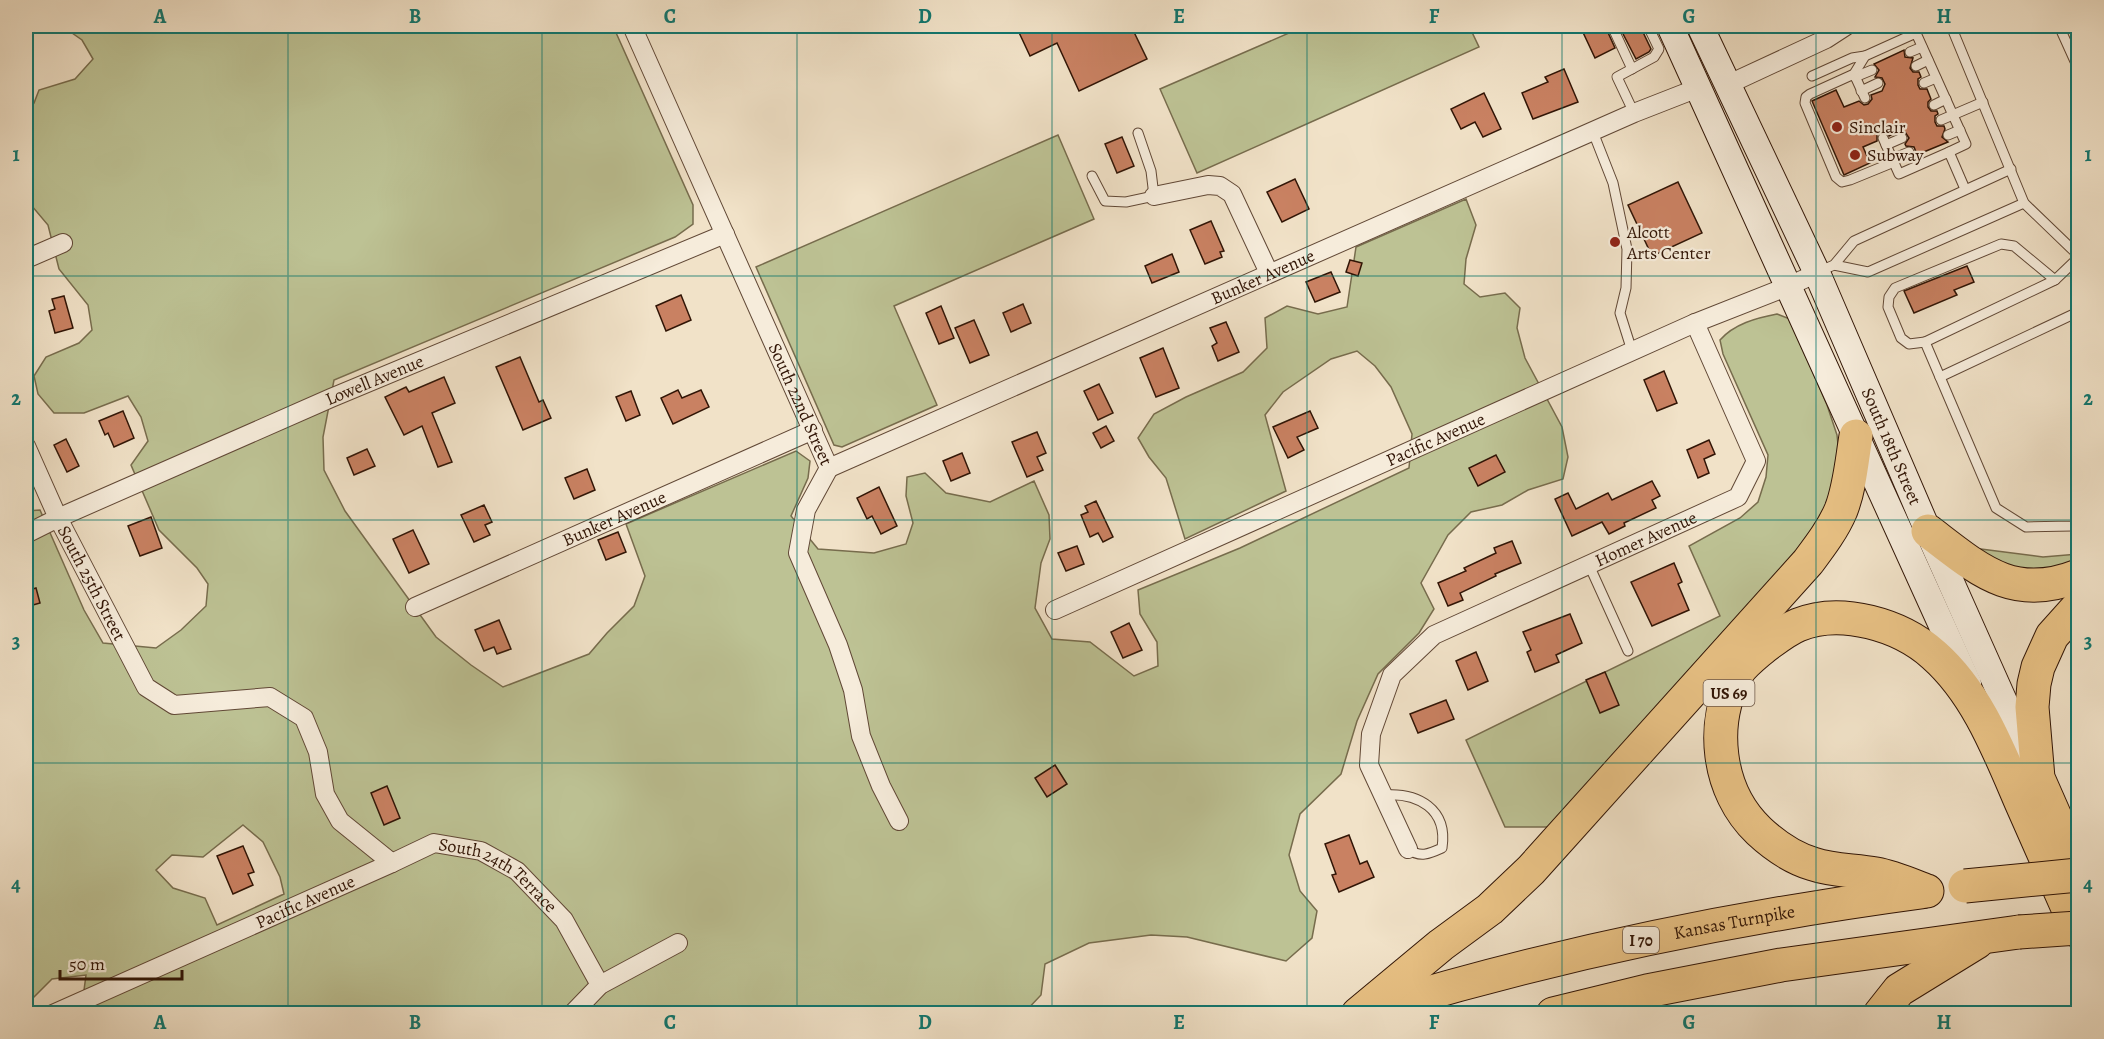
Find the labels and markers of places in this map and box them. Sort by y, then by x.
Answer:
place label: Sinclair [1849,115,1906,139]
marker: Sinclair [1830,120,1844,134]
place label: Subway [1867,143,1925,167]
marker: Subway [1848,148,1862,162]
place label: Alcott Arts Center [1626,220,1711,265]
marker: Alcott Arts Center [1608,235,1622,249]

